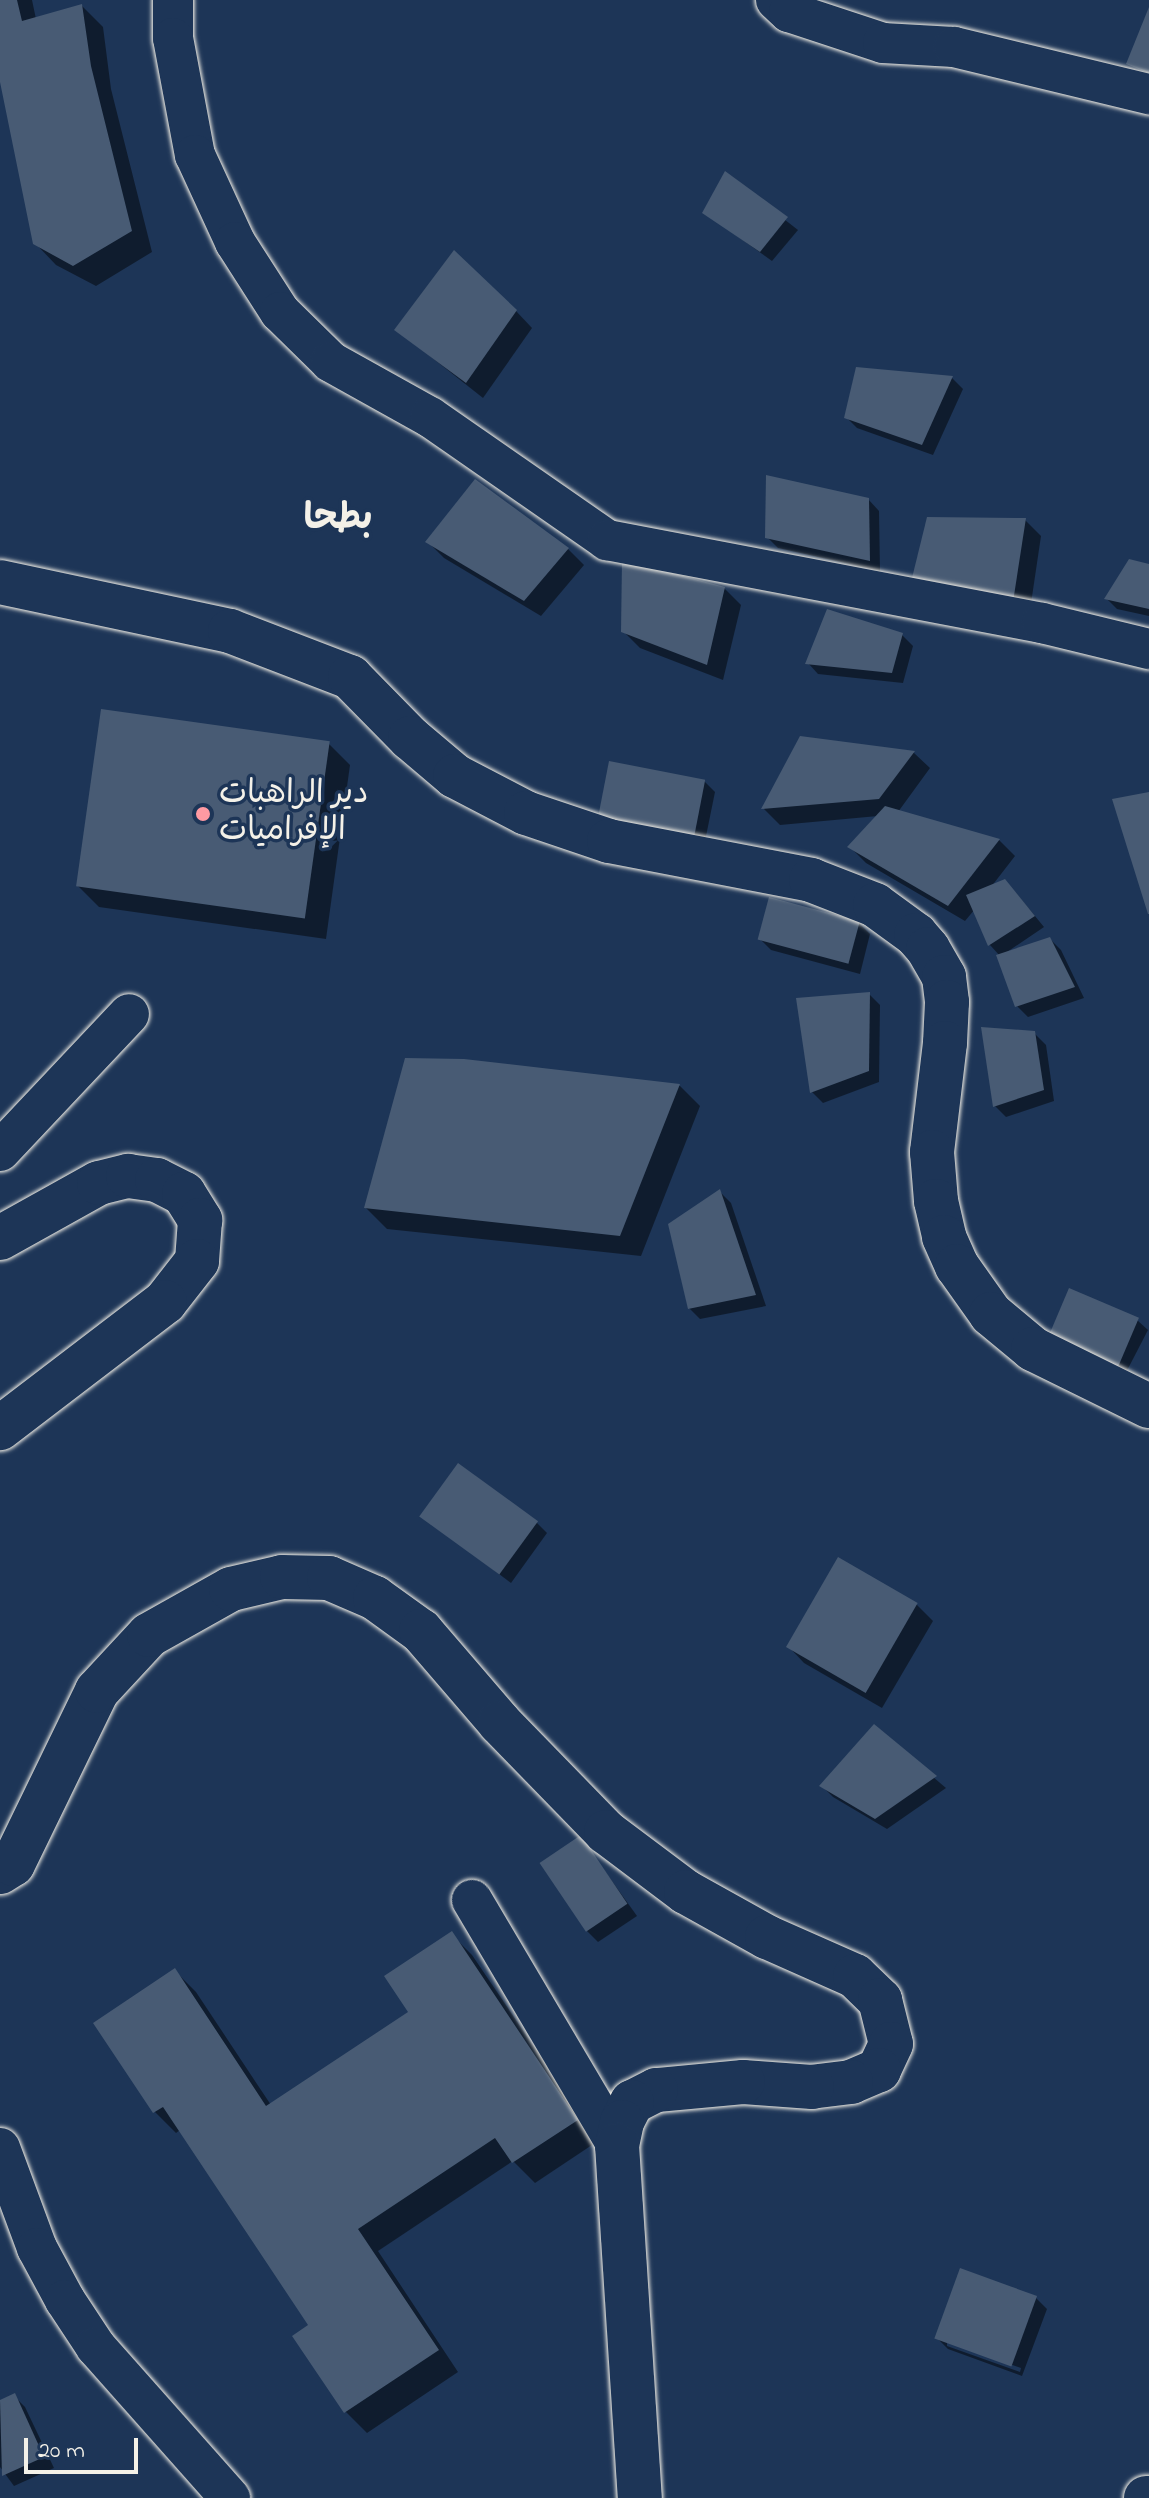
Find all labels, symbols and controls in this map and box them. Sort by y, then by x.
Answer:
district label: بطحا [304,498,372,542]
place label: دير الراهبات الإفراميات [219,777,369,852]
marker: دير الراهبات الإفراميات [194,805,212,823]
scale bar [28,2422,142,2472]
text: 20 m [38,2434,85,2469]

